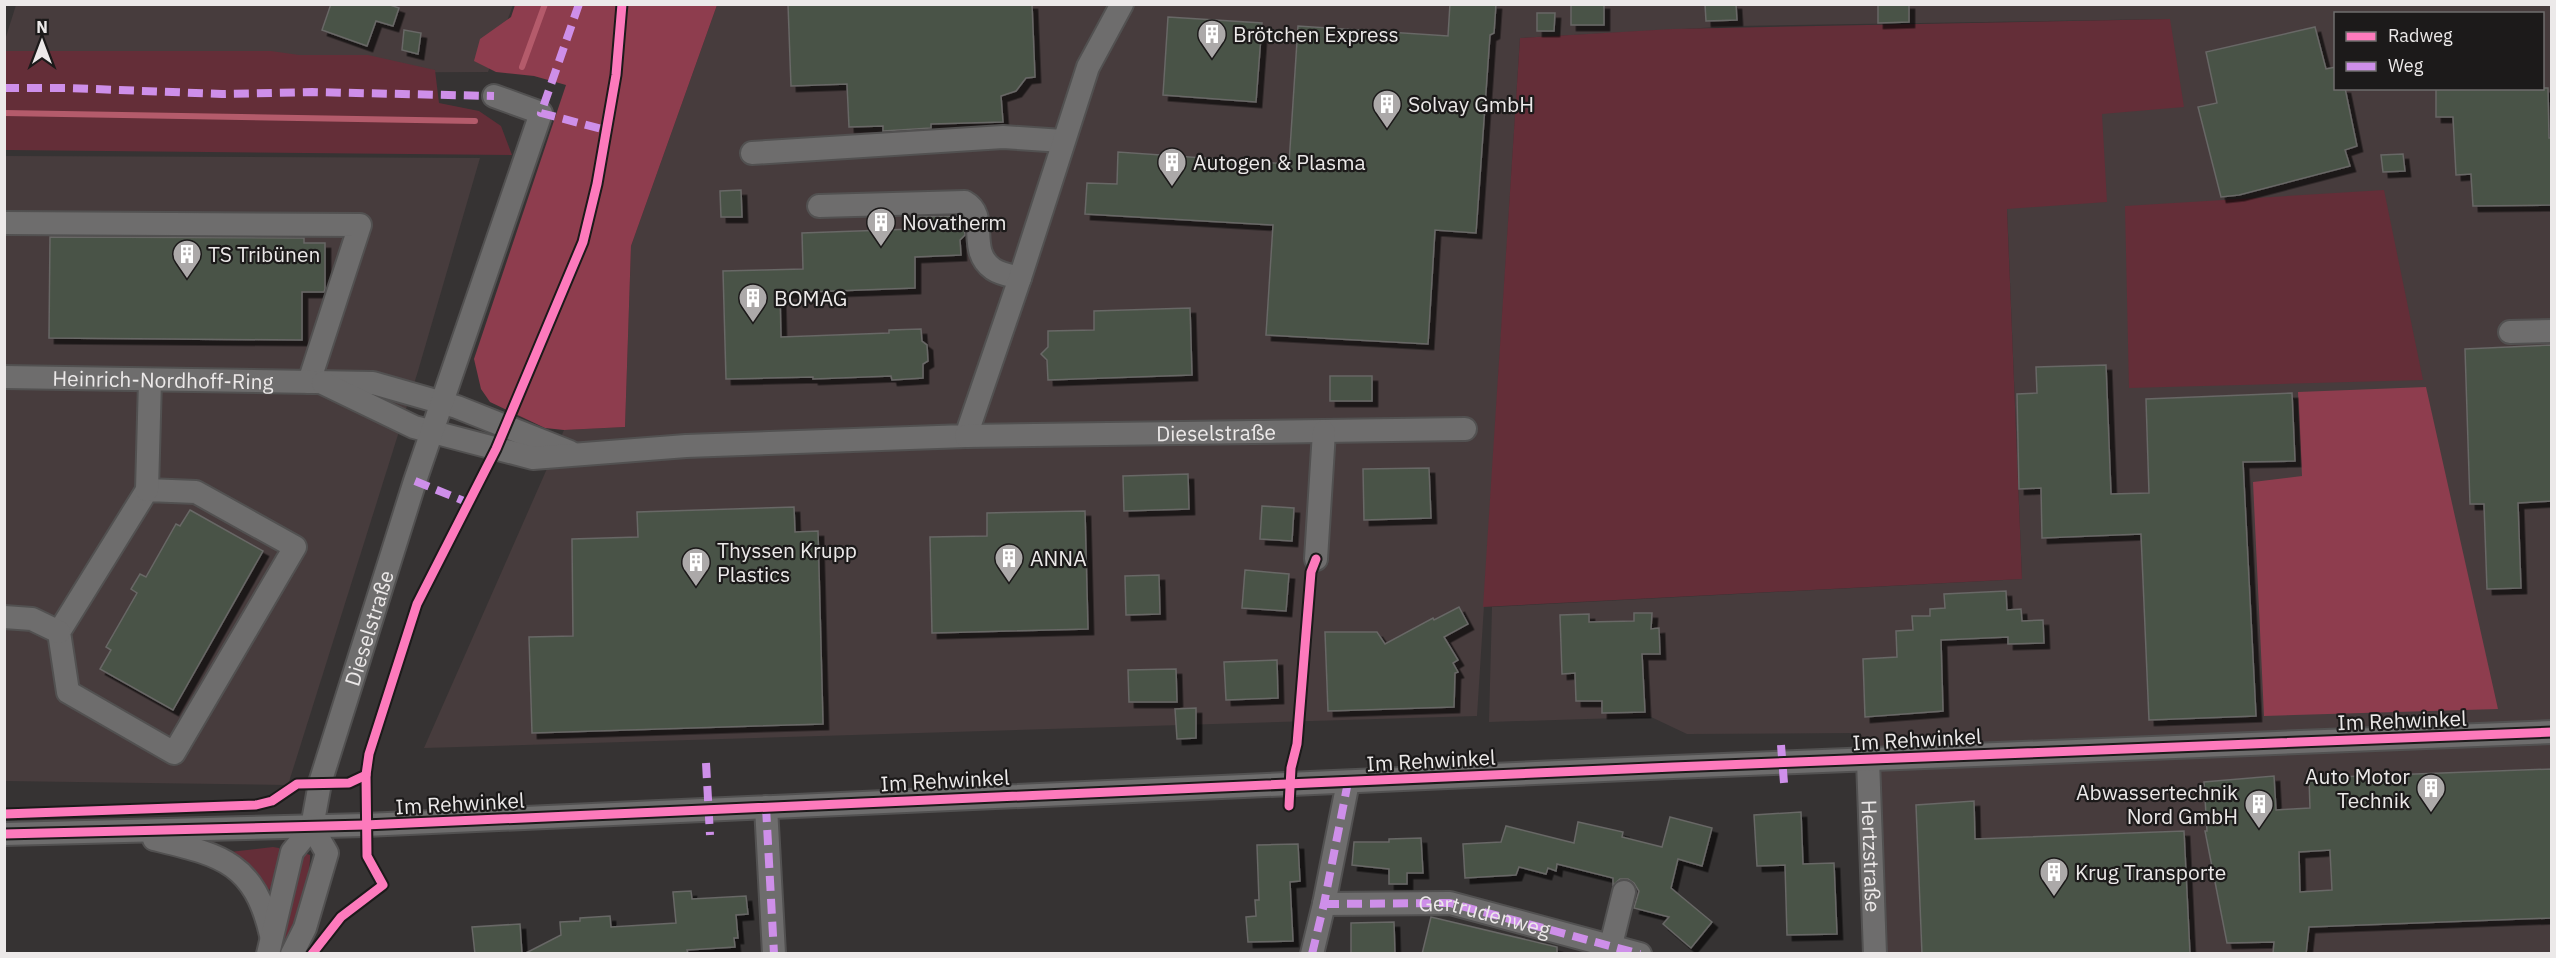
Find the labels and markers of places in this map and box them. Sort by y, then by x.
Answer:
building icon: Brötchen Express [1196,18,1228,60]
place label: Brötchen Express [1233,20,1399,48]
building icon: Solvay GmbH [1371,88,1403,130]
place label: Solvay GmbH [1408,90,1534,118]
building icon: Autogen & Plasma [1156,146,1188,188]
place label: Autogen & Plasma [1193,148,1366,176]
building icon: Novatherm [865,206,897,248]
place label: Novatherm [902,208,1007,236]
building icon: TS Tribünen [171,238,203,280]
place label: TS Tribünen [208,240,320,268]
building icon: BOMAG [737,282,769,324]
place label: BOMAG [774,284,847,312]
place label: Thyssen Krupp Plastics [717,536,857,588]
building icon: ANNA [993,542,1025,584]
place label: ANNA [1030,544,1087,572]
building icon: Thyssen Krupp Plastics [680,546,712,588]
place label: Auto Motor Technik [2305,762,2410,814]
building icon: Auto Motor Technik [2415,772,2447,814]
place label: Abwassertechnik Nord GmbH [2076,778,2238,830]
building icon: Abwassertechnik Nord GmbH [2243,788,2275,830]
building icon: Krug Transporte [2038,856,2070,898]
place label: Krug Transporte [2075,858,2226,886]

